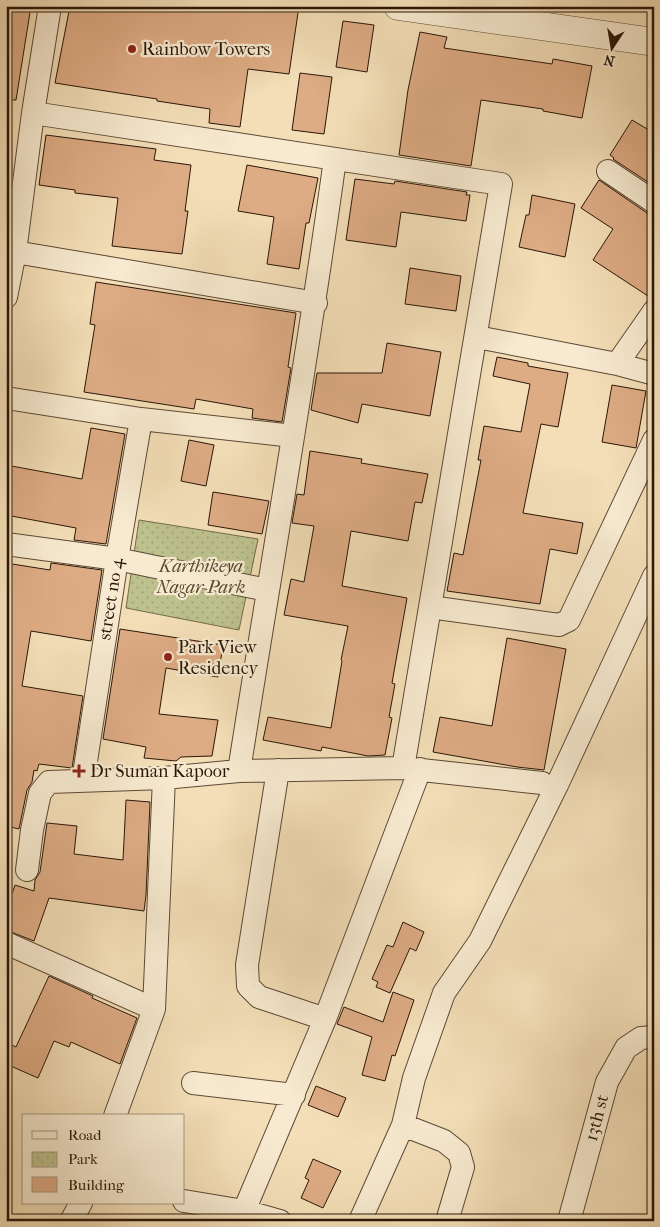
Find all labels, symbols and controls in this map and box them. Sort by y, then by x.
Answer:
north arrow [588,22,638,72]
place label: Rainbow Towers [142,39,271,60]
marker: Rainbow Towers [126,43,138,55]
text: N [602,51,616,70]
street label: street no 4 [94,556,128,641]
park label: Karthikeya Nagar Park [155,556,246,598]
place label: Park View Residency [178,637,259,679]
marker: Park View Residency [162,651,174,663]
place label: Dr Suman Kapoor [90,761,230,782]
marker: Dr Suman Kapoor [72,764,86,778]
street label: 13th st [581,1092,613,1144]
legend [22,1114,185,1204]
text: Road [68,1126,102,1144]
text: Park [68,1150,98,1168]
text: Building [68,1176,125,1194]

